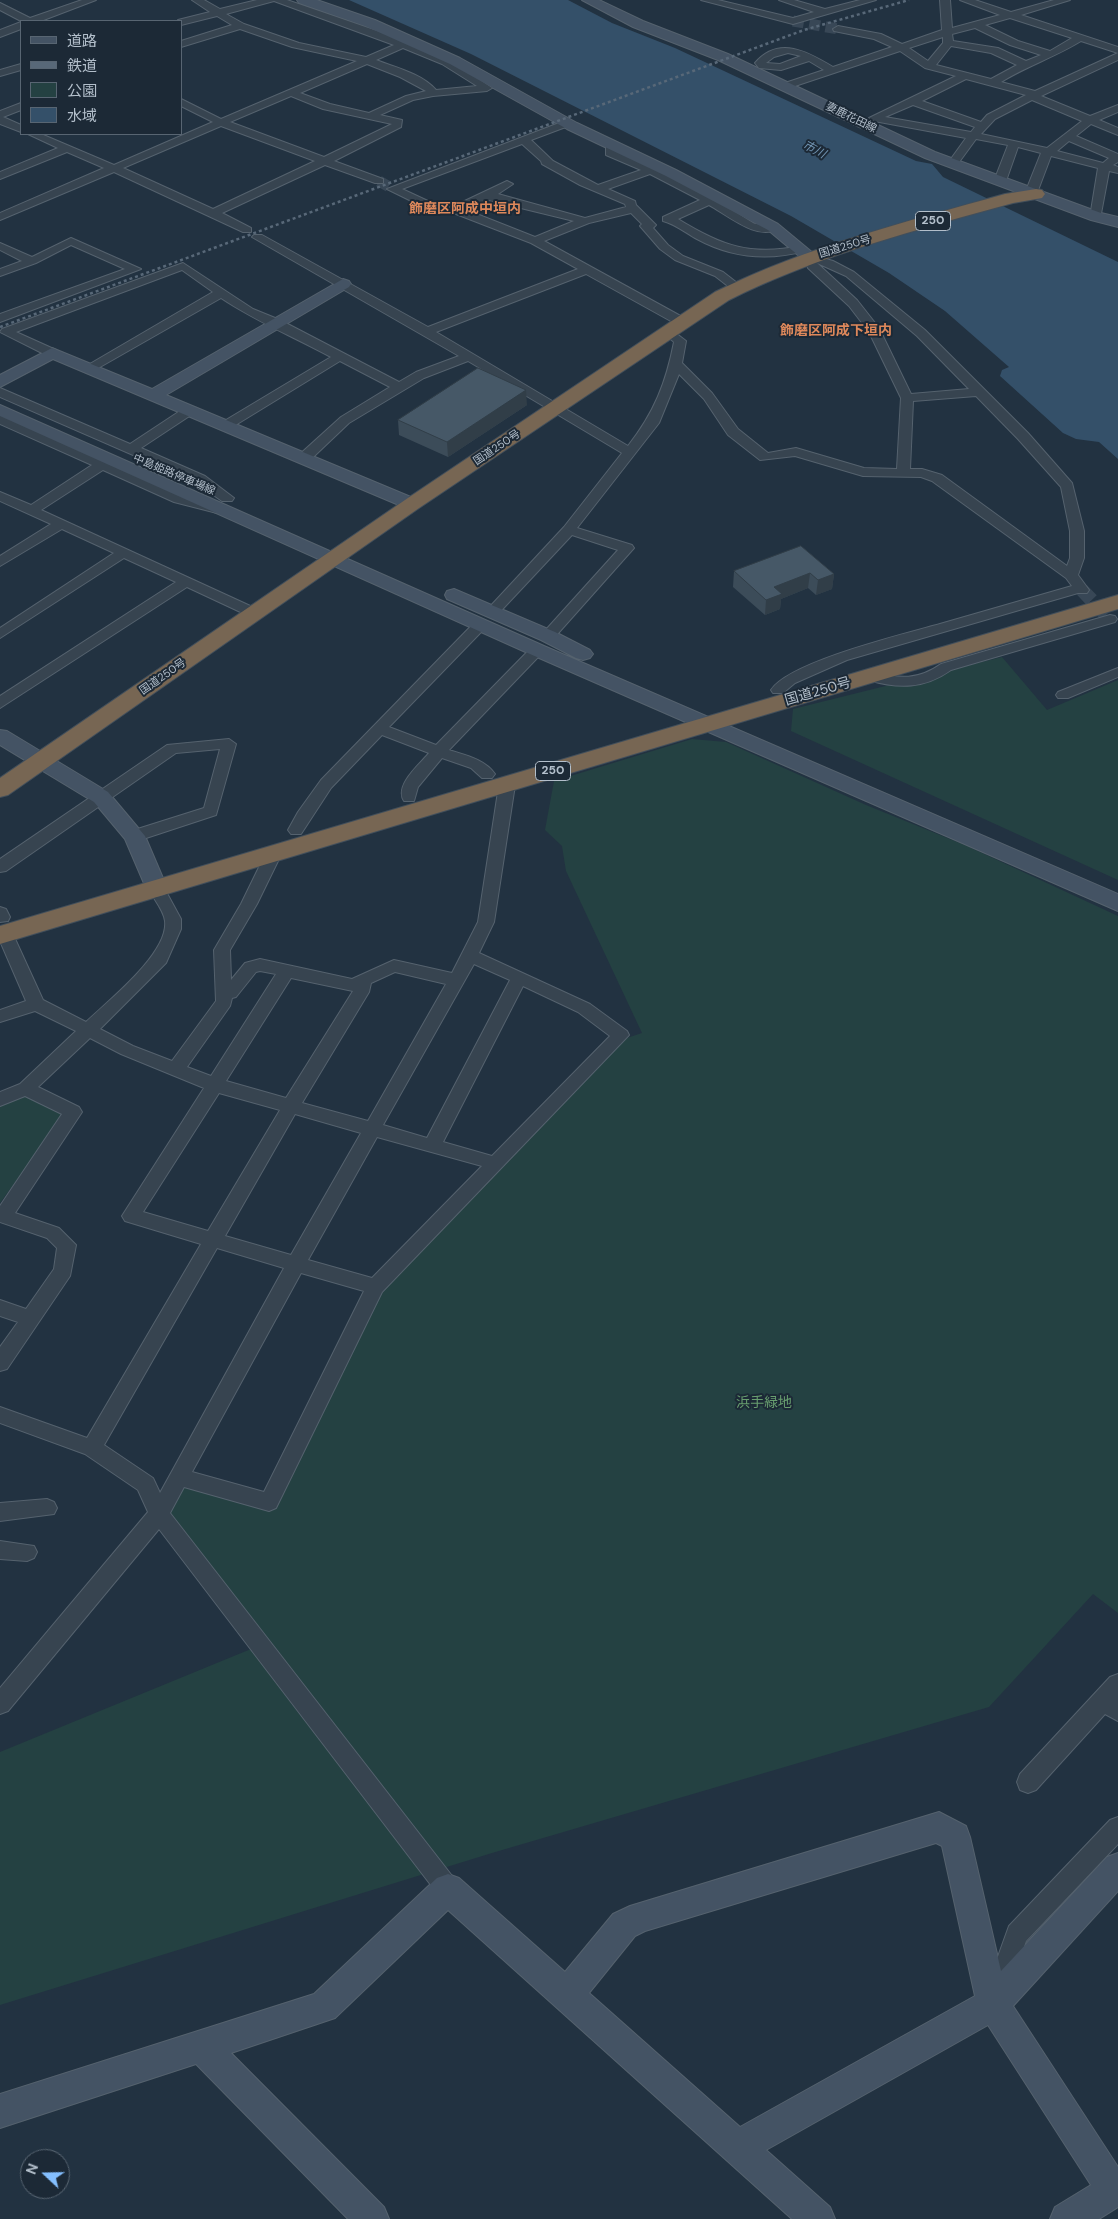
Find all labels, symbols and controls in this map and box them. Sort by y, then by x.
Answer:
legend [20,20,182,135]
text: 道路 [67,31,97,51]
text: 鉄道 [67,56,97,76]
text: 公園 [67,81,97,101]
street label: 妻鹿花田線 [823,100,879,136]
text: 水域 [67,106,97,126]
water label: 市川 [800,138,828,162]
district label: 飾磨区阿成中垣内 [409,201,521,217]
road number: 250 [916,212,950,230]
street label: 国道250号 [817,233,873,261]
district label: 飾磨区阿成下垣内 [780,323,892,339]
street label: 国道250号 [471,428,523,468]
street label: 中島姫路停車場線 [131,452,217,498]
street label: 国道250号 [137,656,189,698]
street label: 国道250号 [783,675,853,709]
road number: 250 [536,761,570,780]
park label: 浜手緑地 [736,1395,792,1411]
north arrow [20,2149,70,2199]
text: N [22,2161,42,2177]

